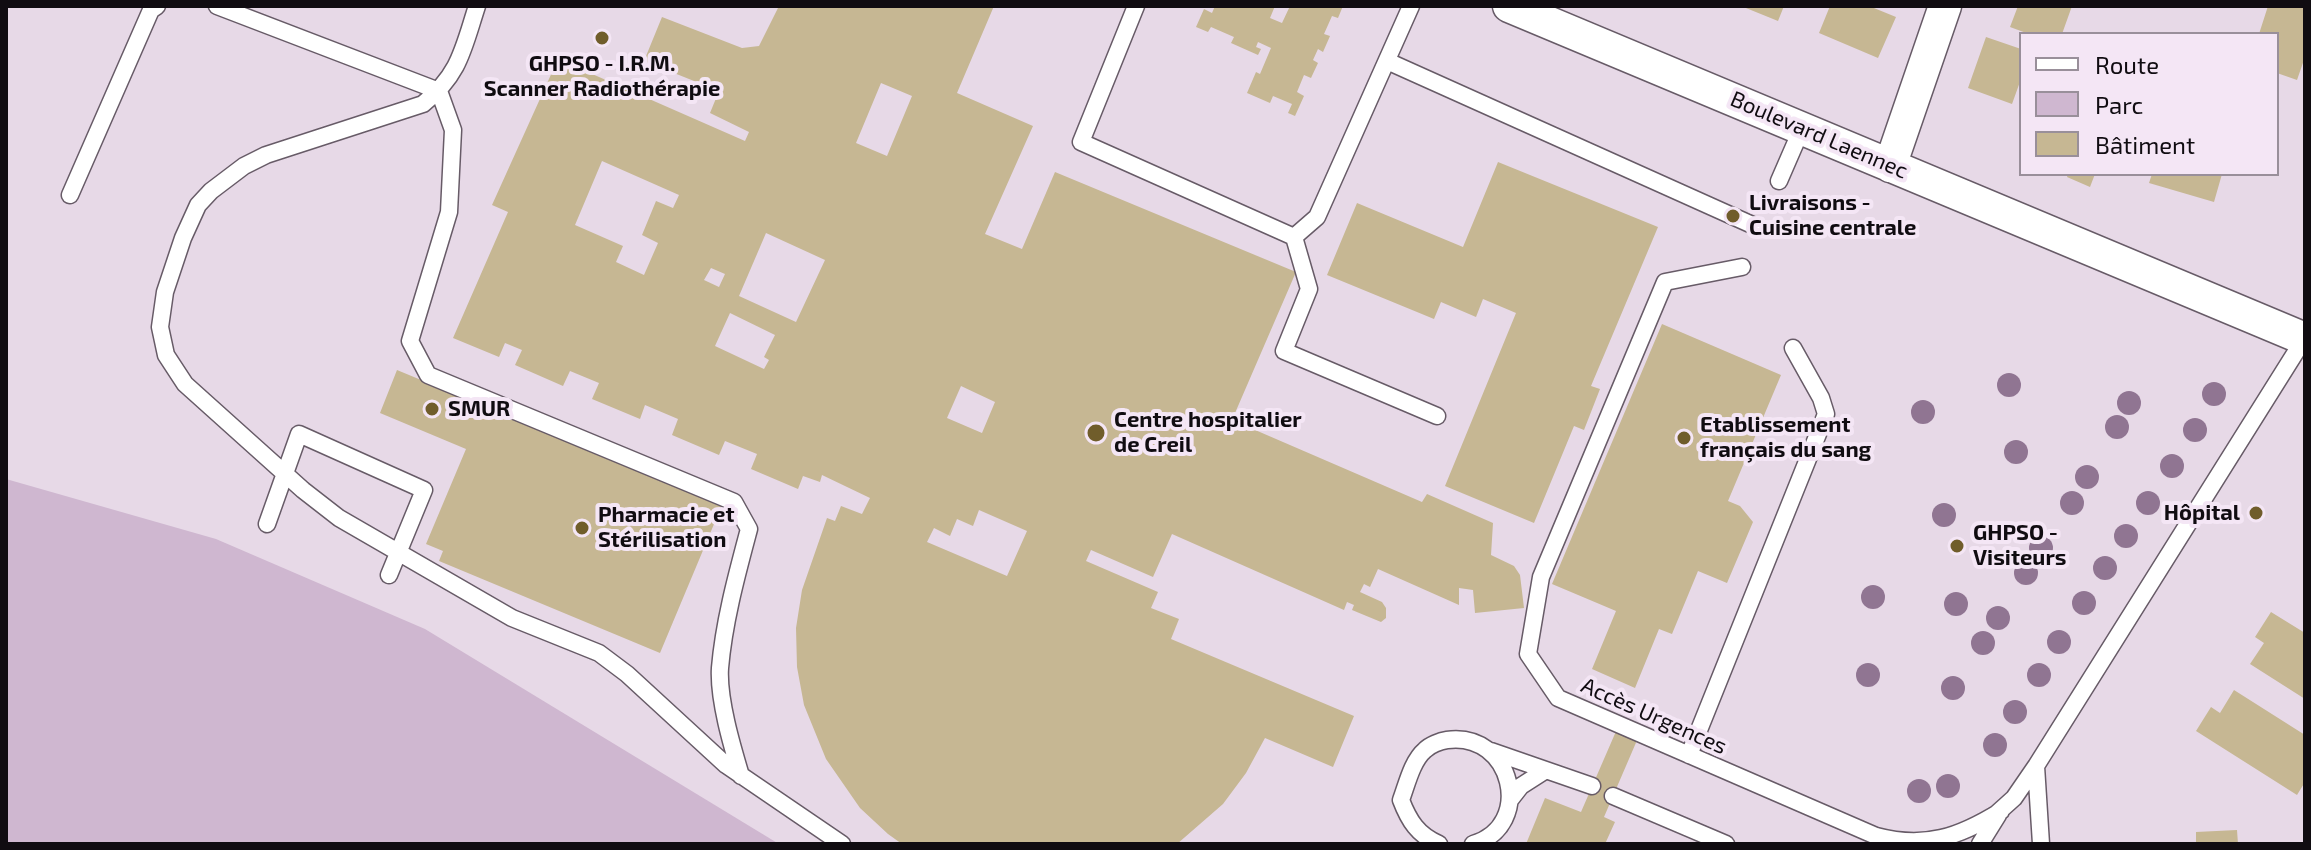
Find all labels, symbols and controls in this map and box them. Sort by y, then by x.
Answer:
marker: GHPSO - I.R.M. Scanner Radiothérapie [593,29,611,47]
legend [2019,32,2279,176]
text: Route [2095,50,2159,79]
place label: GHPSO - I.R.M. Scanner Radiothérapie [484,51,720,102]
street label: Boulevard Laennec [1726,86,1912,184]
text: Parc [2095,90,2143,119]
text: Bâtiment [2095,130,2195,159]
place label: Livraisons - Cuisine centrale [1749,190,1916,242]
marker: Livraisons - Cuisine centrale [1724,207,1742,225]
place label: SMUR [448,396,510,422]
marker: SMUR [423,400,441,418]
place label: Centre hospitalier de Creil [1114,407,1302,458]
place label: Etablissement français du sang [1700,412,1871,464]
marker: Centre hospitalier de Creil [1085,422,1107,444]
marker: Etablissement français du sang [1675,429,1693,447]
place label: Hôpital [2164,500,2240,526]
place label: Pharmacie et Stérilisation [598,502,735,554]
marker: Hôpital [2247,504,2265,522]
marker: Pharmacie et Stérilisation [573,519,591,537]
place label: GHPSO - Visiteurs [1973,520,2066,572]
marker: GHPSO - Visiteurs [1948,537,1966,555]
street label: Accès Urgences [1577,672,1731,760]

